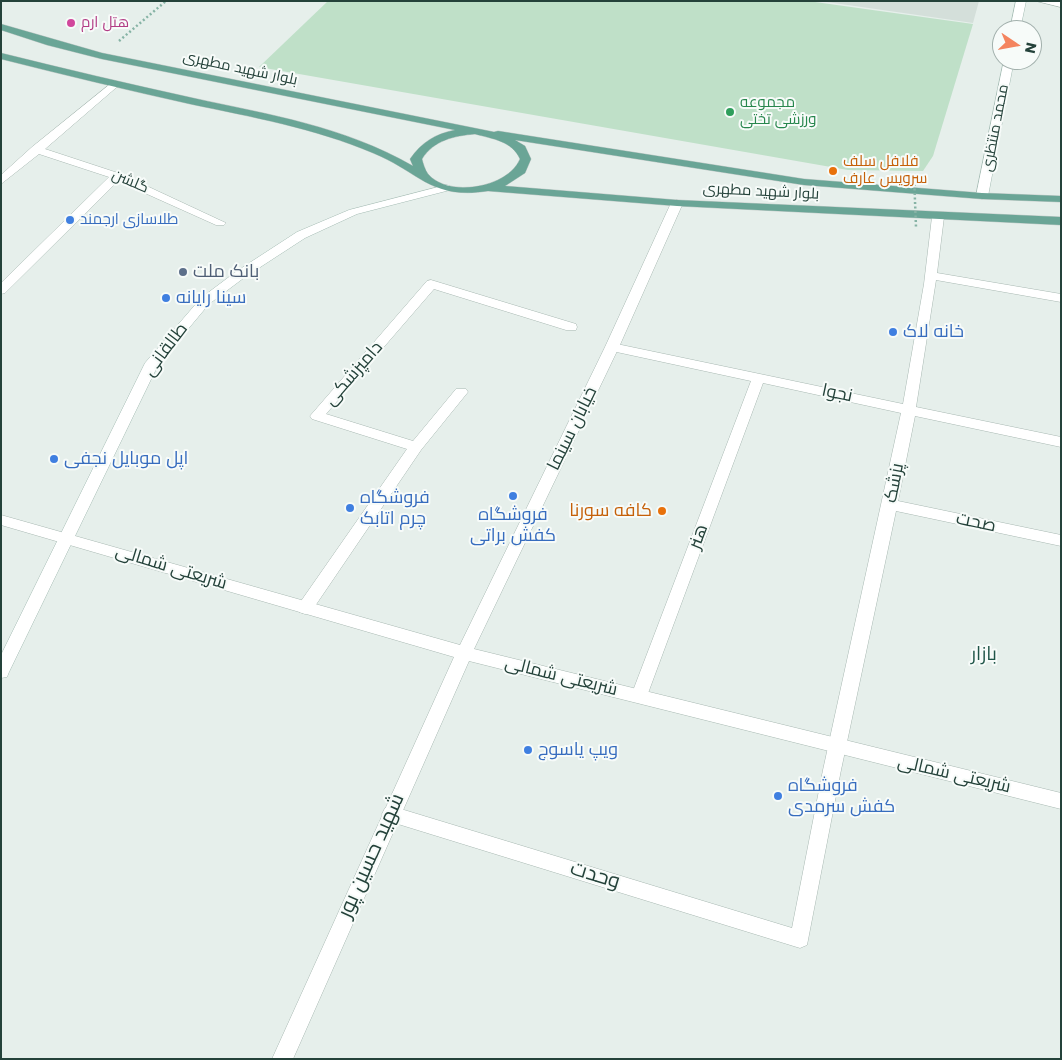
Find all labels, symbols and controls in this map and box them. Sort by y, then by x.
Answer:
place label: هتل ارم [81,14,129,32]
marker: هتل ارم [65,17,77,29]
north arrow [992,20,1042,70]
text: N [1020,41,1042,55]
street label: بلوار شهید مطهری [181,48,299,90]
street label: محمد منتظری [979,83,1013,173]
place label: مجموعه ورزشی تختی [740,94,816,129]
marker: مجموعه ورزشی تختی [724,106,736,118]
place label: فلافل سلف سرویس عارف [843,153,927,188]
marker: فلافل سلف سرویس عارف [827,165,839,177]
street label: گلشن [109,166,151,198]
street label: بلوار شهید مطهری [702,180,820,204]
place label: طلاسازی ارجمند [80,211,178,229]
marker: طلاسازی ارجمند [64,214,76,226]
place label: بانک ملت [193,261,259,283]
marker: بانک ملت [177,266,189,278]
place label: سینا رایانه [176,287,246,309]
marker: سینا رایانه [160,292,172,304]
street label: طالقانی [139,319,193,381]
place label: خانه لاک [903,321,964,343]
marker: خانه لاک [887,326,899,338]
street label: دامپزشکی [320,337,388,411]
street label: نجوا [820,380,854,408]
street label: خیابان سینما [543,384,603,474]
place label: اپل موبایل نجفی [64,448,188,470]
marker: اپل موبایل نجفی [48,453,60,465]
street label: پزشک [881,461,909,505]
place label: فروشگاه چرم اتابک [360,487,430,530]
marker: فروشگاه کفش براتی [507,490,519,502]
place label: کافه سورنا [569,500,652,522]
marker: فروشگاه چرم اتابک [344,502,356,514]
place label: فروشگاه کفش براتی [470,504,556,546]
marker: کافه سورنا [656,505,668,517]
street label: صحت [954,508,998,538]
street label: هنر [684,521,714,553]
street label: شریعتی شمالی [113,541,229,595]
district label: بازار [971,644,997,666]
street label: شریعتی شمالی [502,653,620,701]
place label: ویپ یاسوج [538,739,618,761]
marker: ویپ یاسوج [522,744,534,756]
street label: شریعتی شمالی [895,751,1013,799]
place label: فروشگاه کفش سرمدی [788,775,895,818]
street label: شهید حسین پور [333,790,411,922]
marker: فروشگاه کفش سرمدی [772,790,784,802]
street label: وحدت [567,857,623,895]

